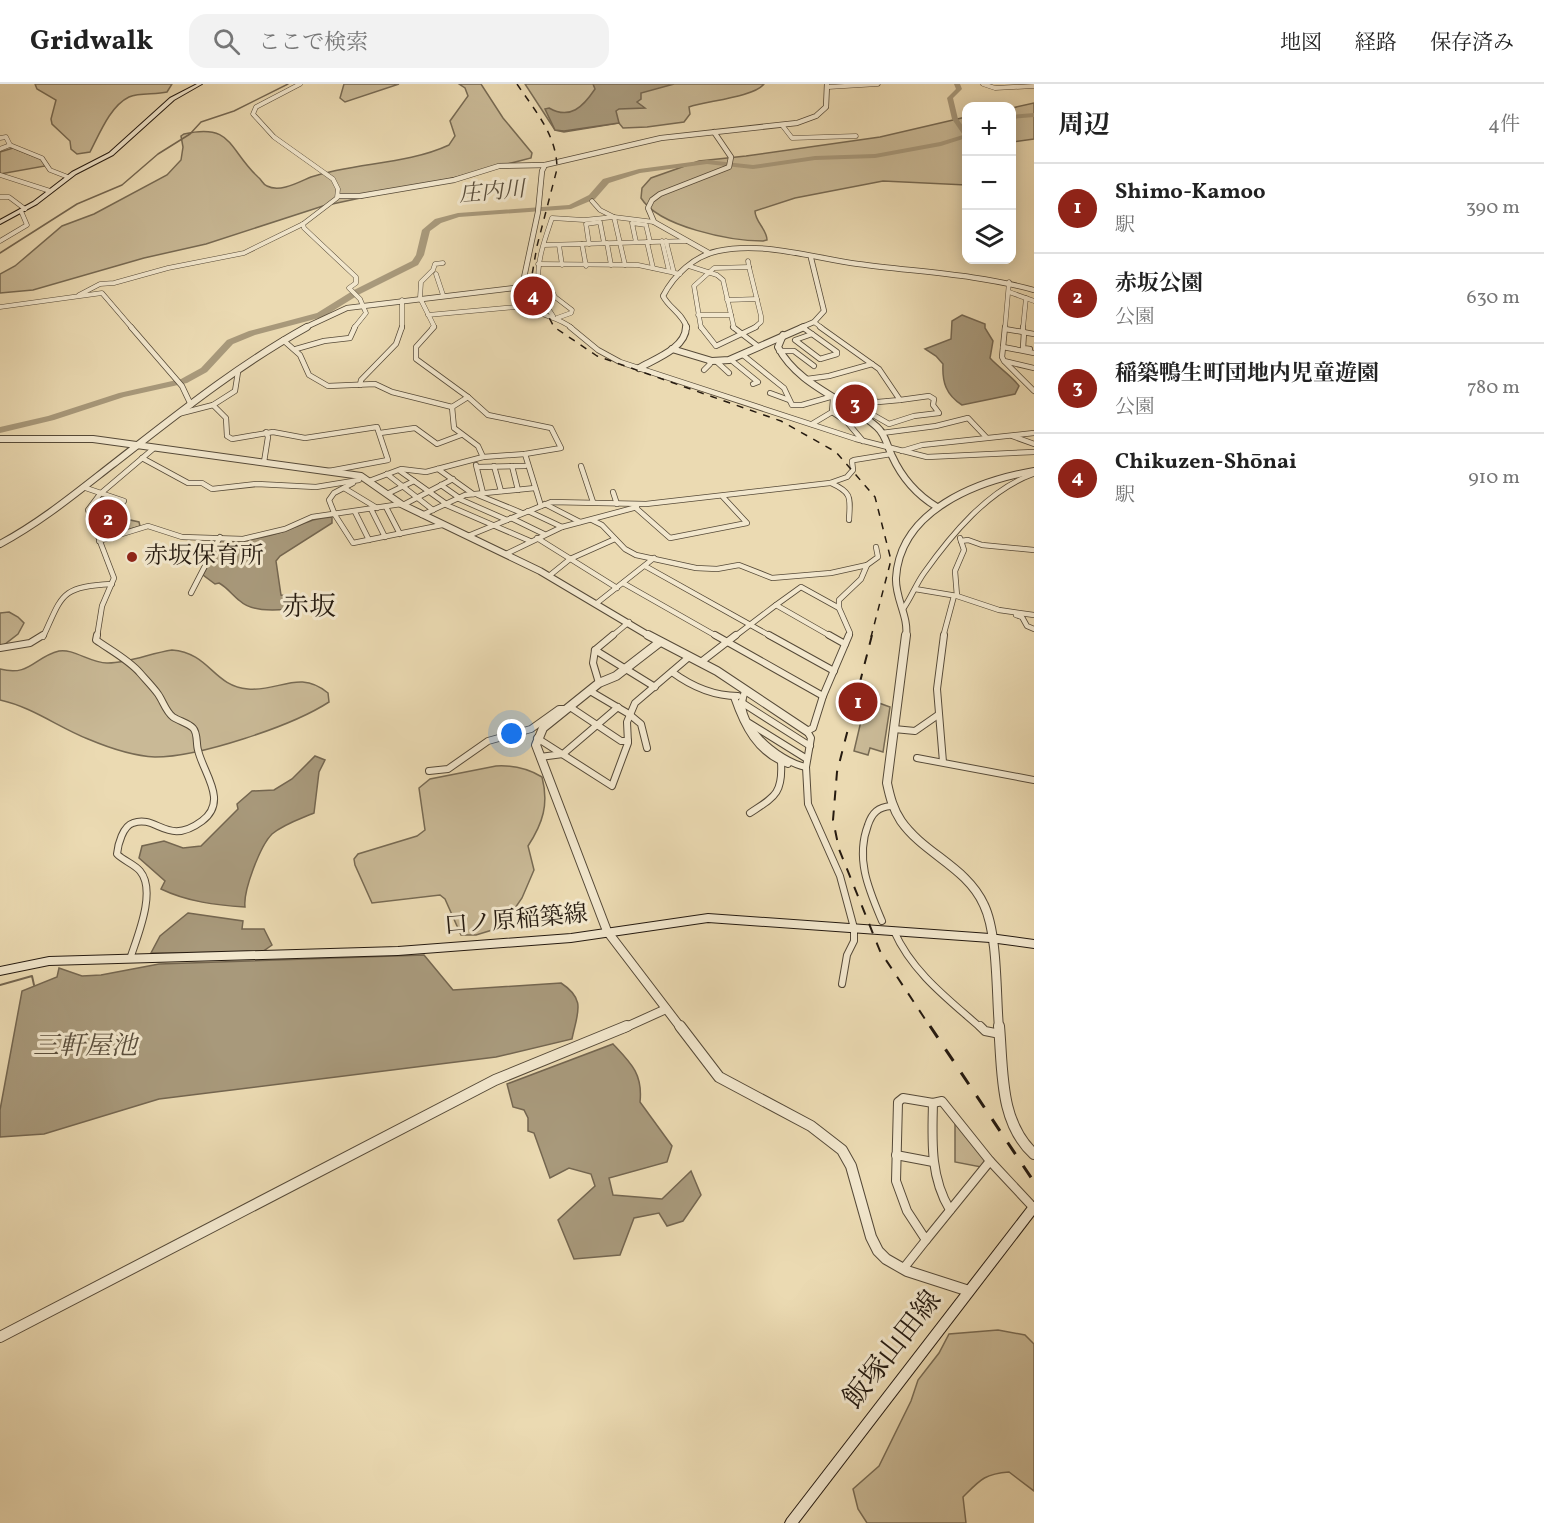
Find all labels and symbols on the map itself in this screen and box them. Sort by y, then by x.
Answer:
water label: 庄内川 [458,175,528,211]
pin: 4 [514,274,552,318]
pin: 3 [836,382,874,426]
pin: 2 [88,496,128,542]
place label: 赤坂保育所 [144,540,264,574]
marker: 赤坂保育所 [125,550,139,564]
district label: 赤坂 [282,589,336,627]
pin: 1 [838,680,878,724]
your location [497,719,526,748]
street label: 口ノ原稲築線 [443,898,589,944]
water label: 三軒屋池 [33,1029,140,1065]
street label: 飯塚山田線 [835,1283,951,1417]

